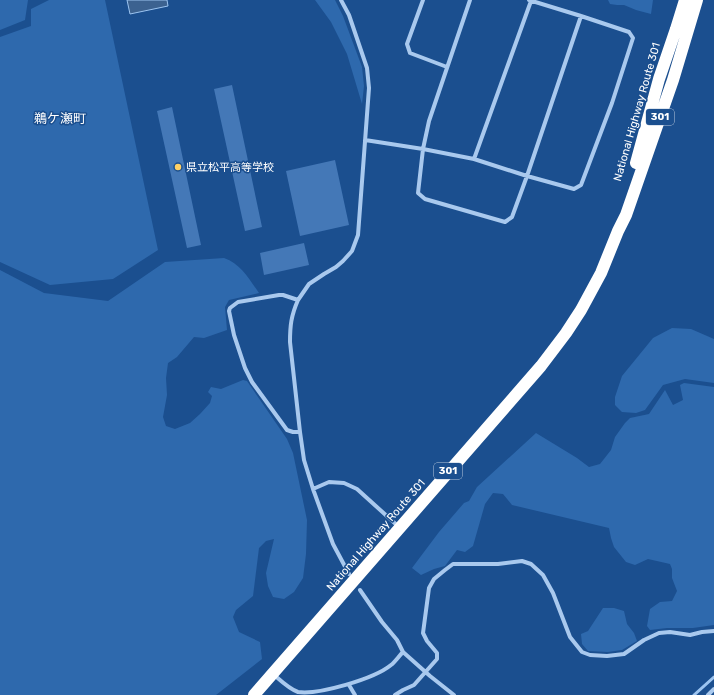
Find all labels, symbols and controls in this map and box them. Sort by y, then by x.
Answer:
street label: National Highway Route 301 [611,41,663,183]
road number: 301 [646,109,674,125]
district label: 鵜ケ瀬町 [34,111,86,126]
place label: 県立松平高等学校 [186,161,274,174]
marker: 県立松平高等学校 [173,162,183,172]
road number: 301 [434,463,462,479]
street label: National Highway Route 301 [324,477,428,593]

